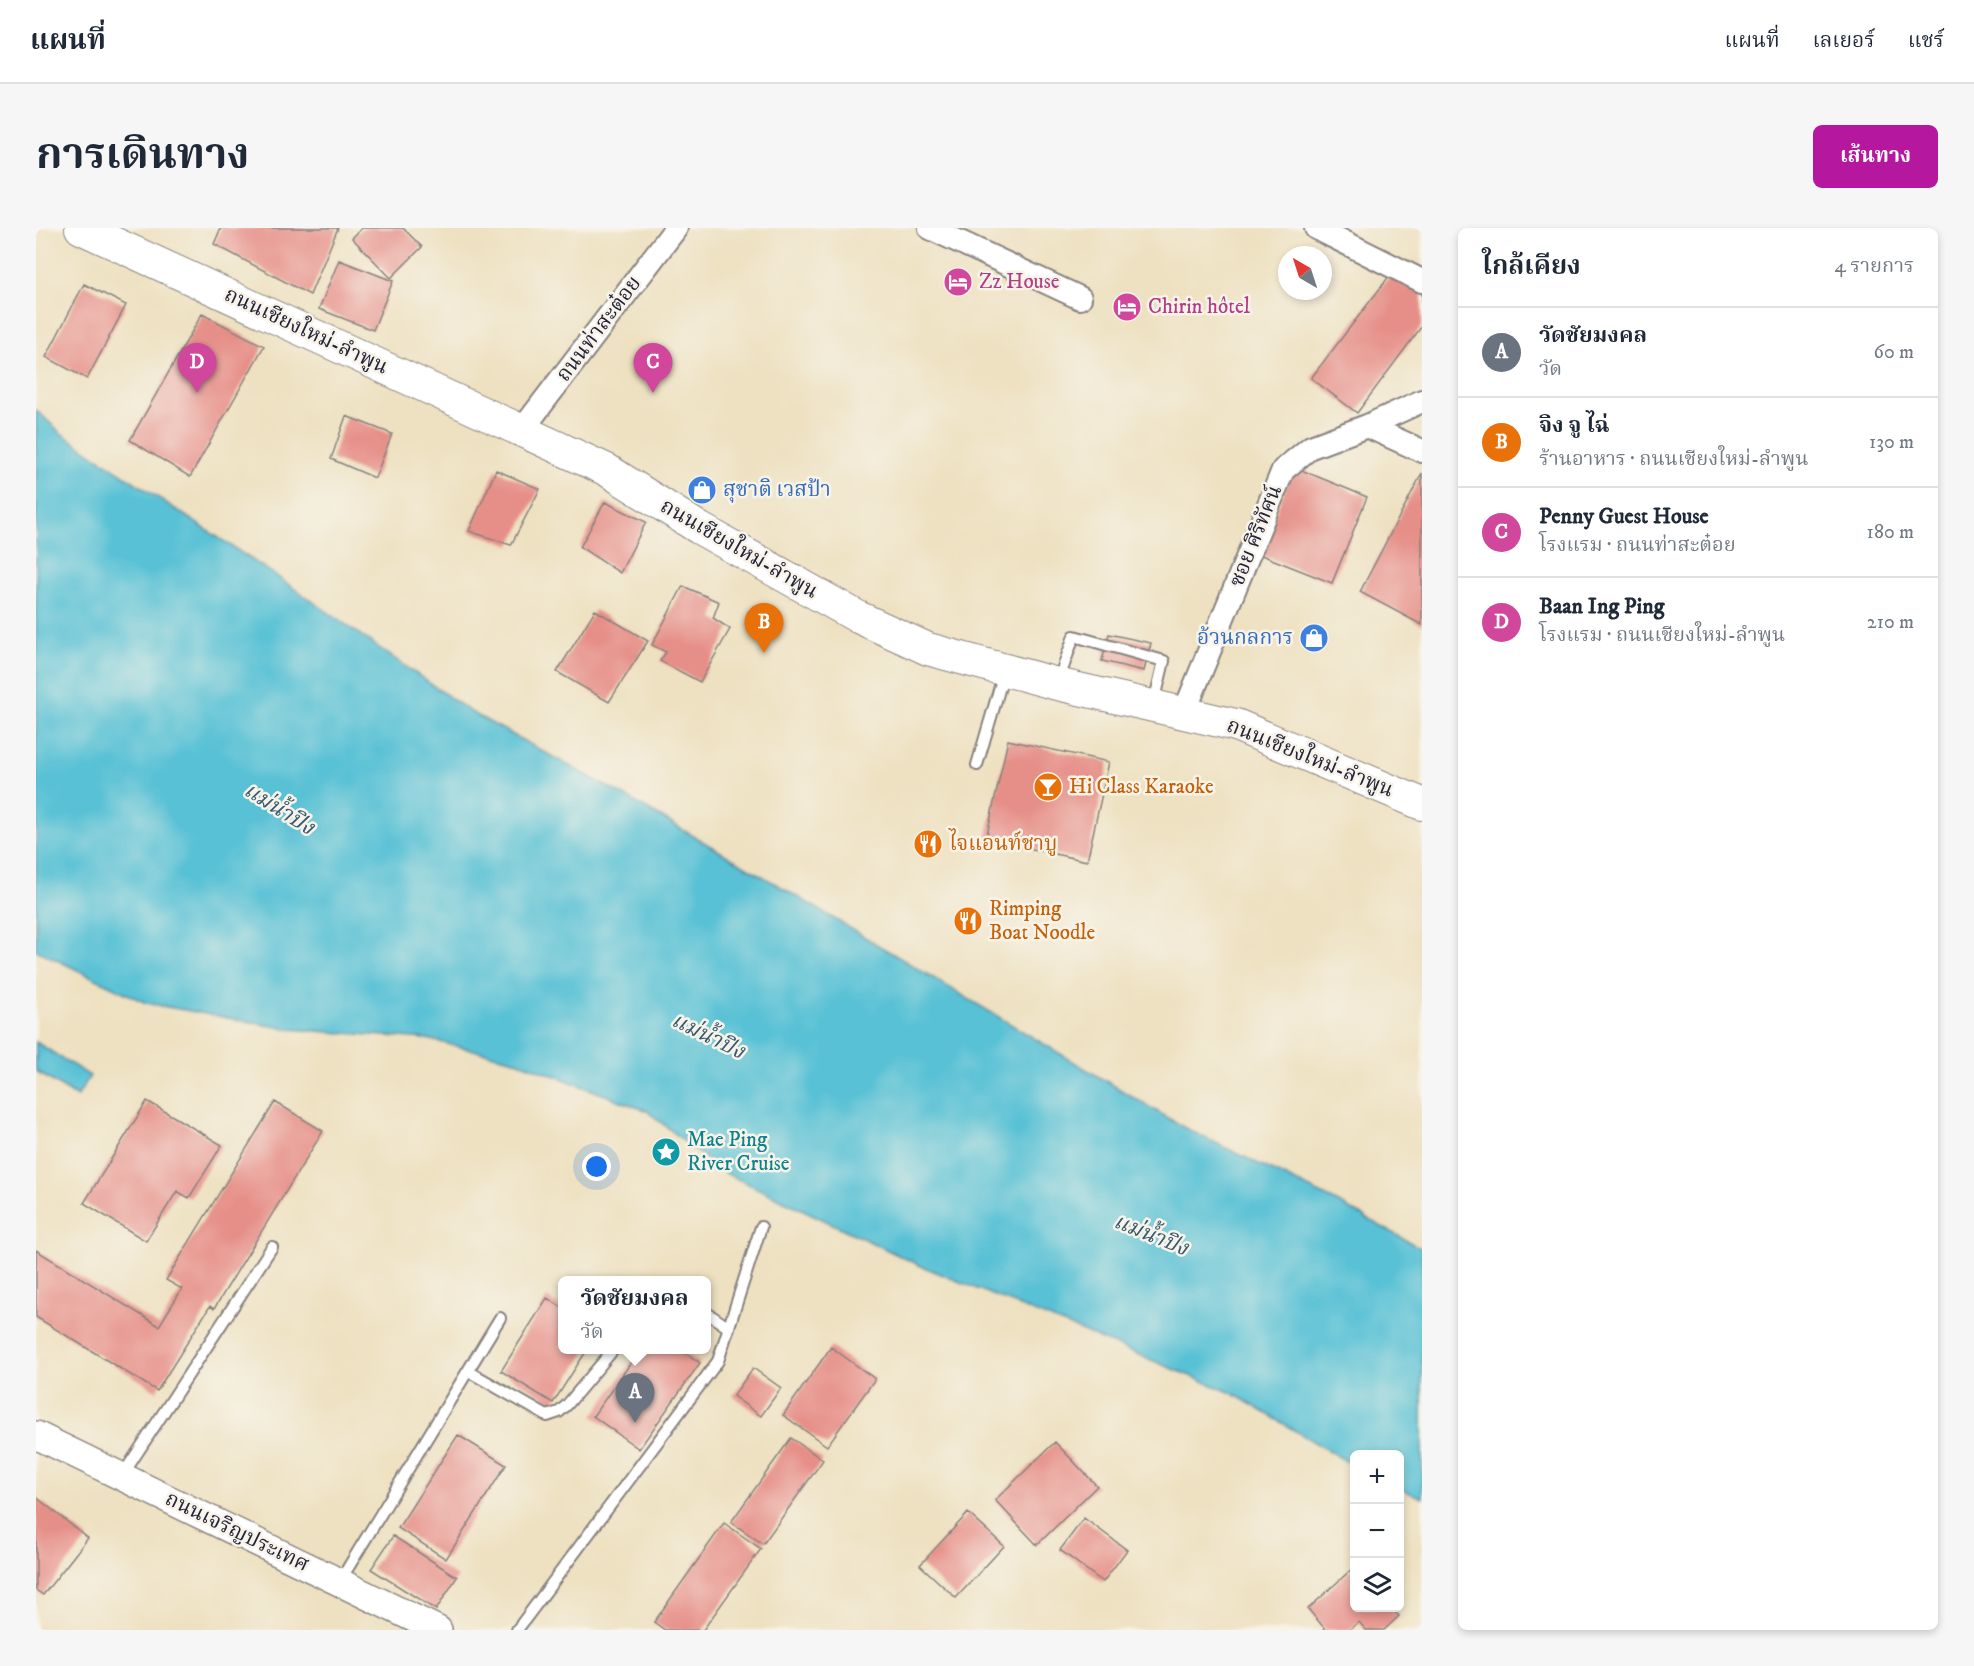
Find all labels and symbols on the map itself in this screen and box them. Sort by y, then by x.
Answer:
north arrow [1278,246,1332,300]
hotel icon: Zz House [942,266,974,298]
place label: Zz House [979,269,1060,295]
street label: ถนนท่าสะต๋อย [550,270,647,387]
street label: ถนนเชียงใหม่-ลำพูน [220,279,393,380]
hotel icon: Chirin hôtel [1111,291,1143,323]
place label: Chirin hôtel [1148,294,1251,320]
pin: D [178,344,216,393]
pin: C [634,344,672,393]
shop icon: สุชาติ เวสป้า [686,474,718,506]
place label: สุชาติ เวสป้า [723,477,831,503]
street label: ซอย ศิริทัศน์ [1223,481,1288,591]
street label: ถนนเชียงใหม่-ลำพูน [656,491,824,605]
pin: B [744,604,784,653]
shop icon: อ้วนกลการ [1298,622,1330,654]
place label: อ้วนกลการ [1197,625,1293,651]
street label: ถนนเชียงใหม่-ลำพูน [1223,710,1399,803]
bar icon: Hi Class Karaoke [1032,771,1064,803]
water label: แม่น้ำปิง [239,773,322,842]
place label: Hi Class Karaoke [1069,774,1214,800]
restaurant icon: ไจแอนท์ชาบู [912,828,944,860]
place label: ไจแอนท์ชาบู [948,828,1057,857]
place label: Rimping Boat Noodle [989,896,1096,946]
restaurant icon: Rimping Boat Noodle [952,905,984,937]
water label: แม่น้ำปิง [667,1003,752,1066]
place label: Mae Ping River Cruise [687,1127,790,1177]
place icon: Mae Ping River Cruise [650,1136,682,1168]
your location [582,1152,611,1181]
water label: แม่น้ำปิง [1110,1204,1195,1263]
pin: A [616,1374,654,1423]
street label: ถนนเจริญประเทศ [161,1486,313,1578]

